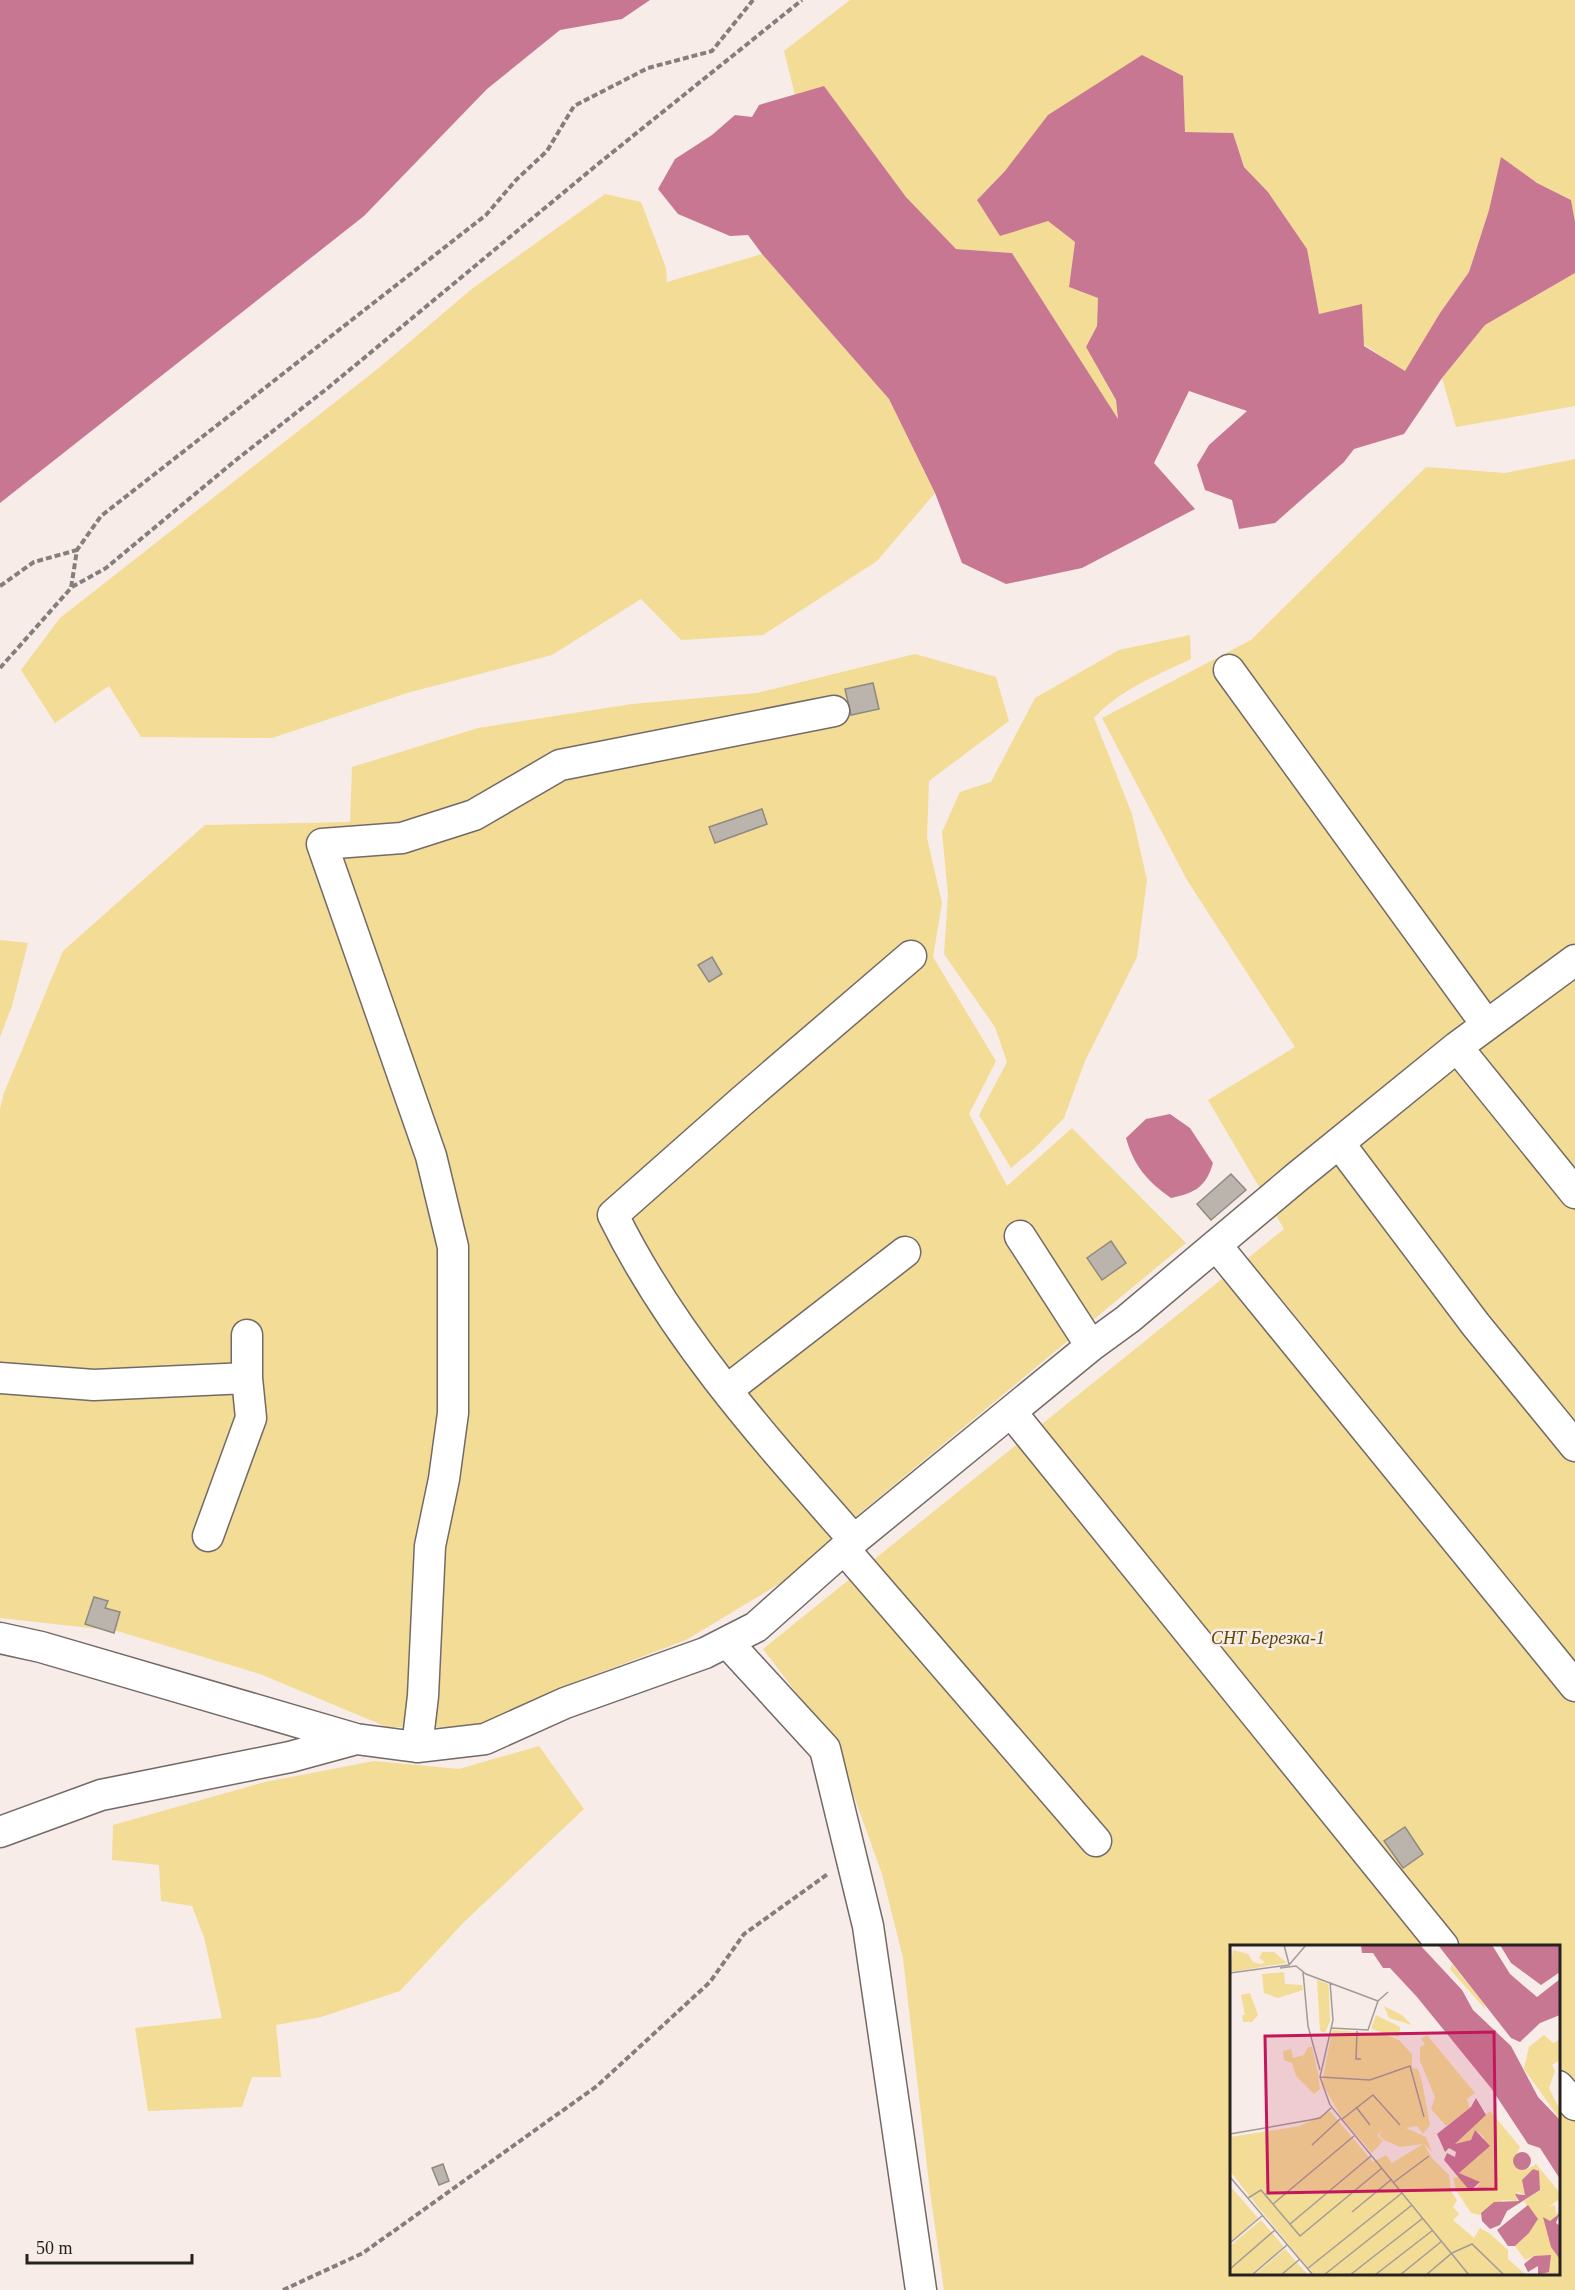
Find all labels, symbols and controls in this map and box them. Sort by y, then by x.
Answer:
park label: СНТ Березка-1 [1211,1628,1325,1648]
inset map [1230,1945,1560,2275]
scale bar [27,2227,192,2265]
text: 50 m [36,2238,73,2258]

